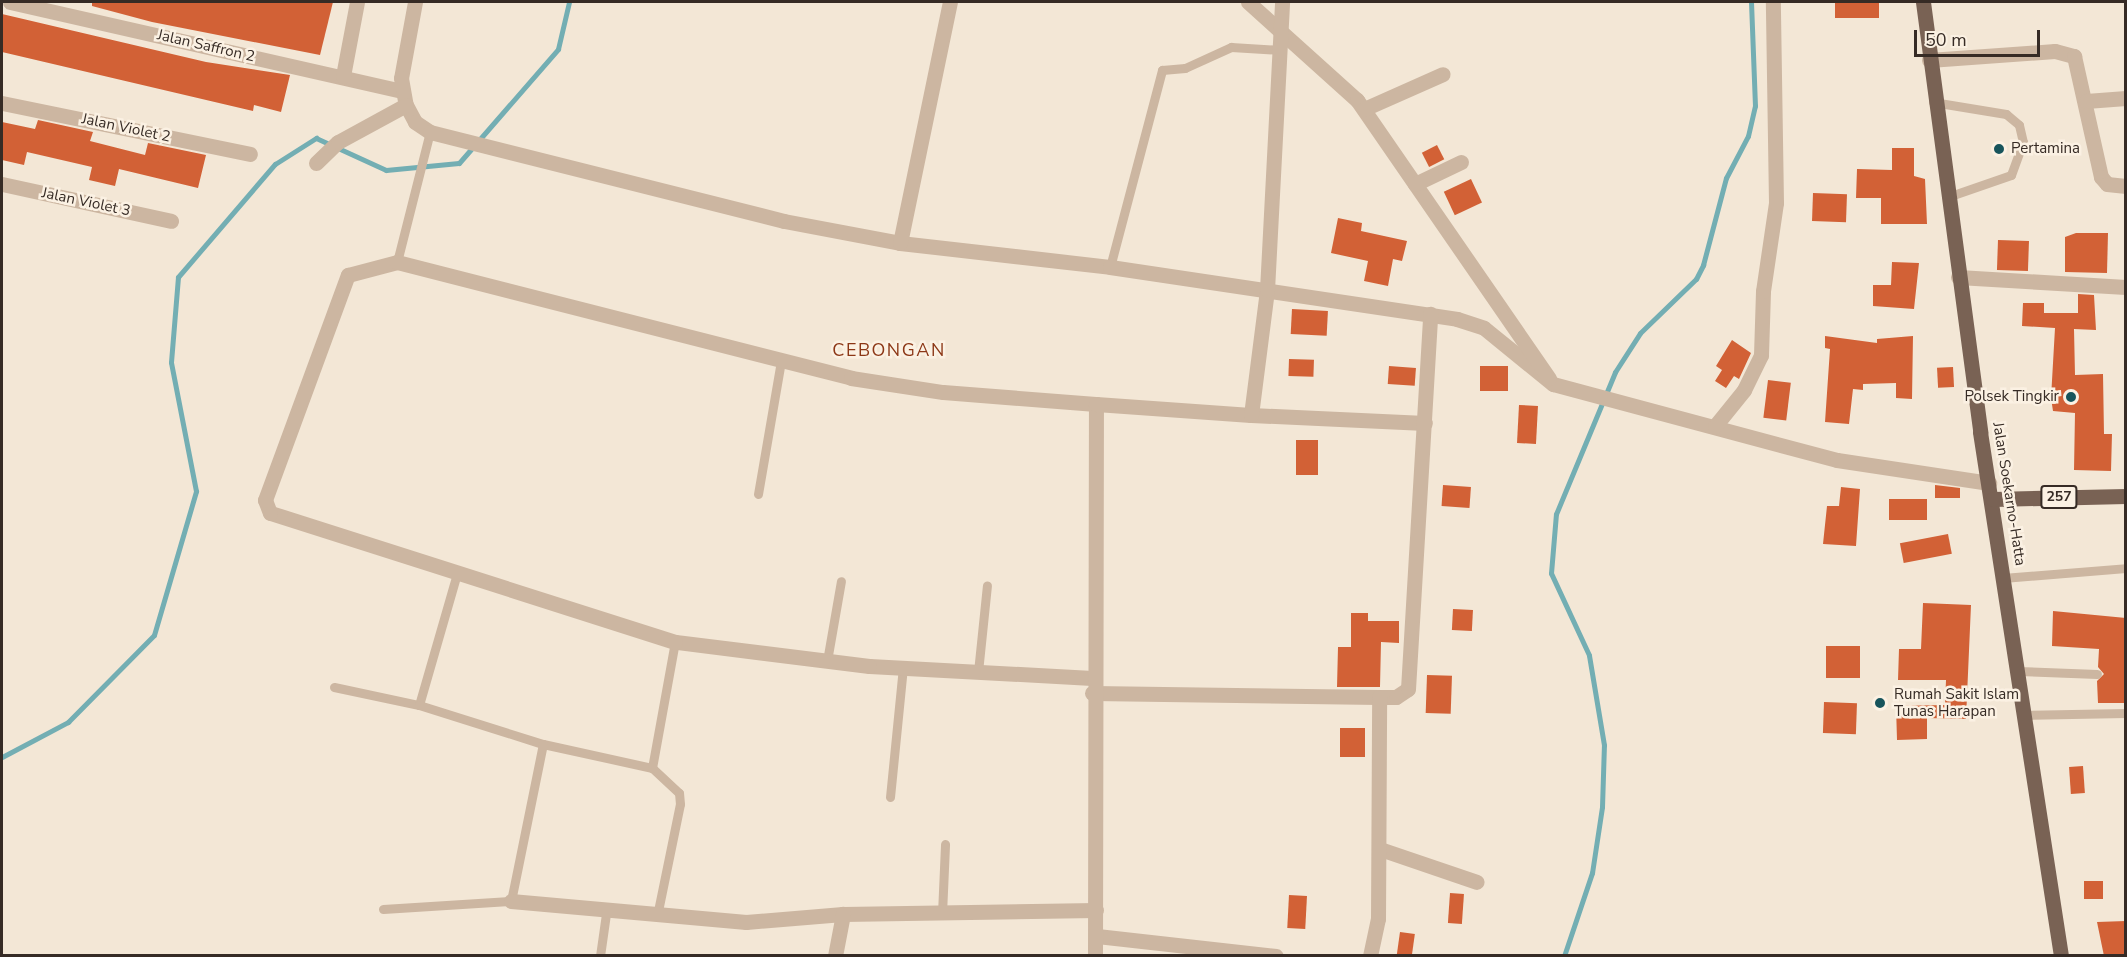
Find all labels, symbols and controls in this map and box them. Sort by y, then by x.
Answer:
scale bar [1917,18,2043,56]
street label: Jalan Saffron 2 [156,26,256,66]
text: 50 m [1925,28,1967,52]
street label: Jalan Violet 2 [80,110,172,146]
place label: Pertamina [2011,140,2080,158]
marker: Pertamina [1992,142,2006,156]
street label: Jalan Violet 3 [40,184,132,220]
district label: CEBONGAN [832,339,946,361]
place label: Polsek Tingkir [1964,388,2059,406]
marker: Polsek Tingkir [2064,390,2078,404]
street label: Jalan Soekarno-Hatta [1989,421,2029,567]
road number: 257 [2040,486,2078,508]
place label: Rumah Sakit Islam Tunas Harapan [1894,685,2019,720]
marker: Rumah Sakit Islam Tunas Harapan [1871,694,1889,712]

